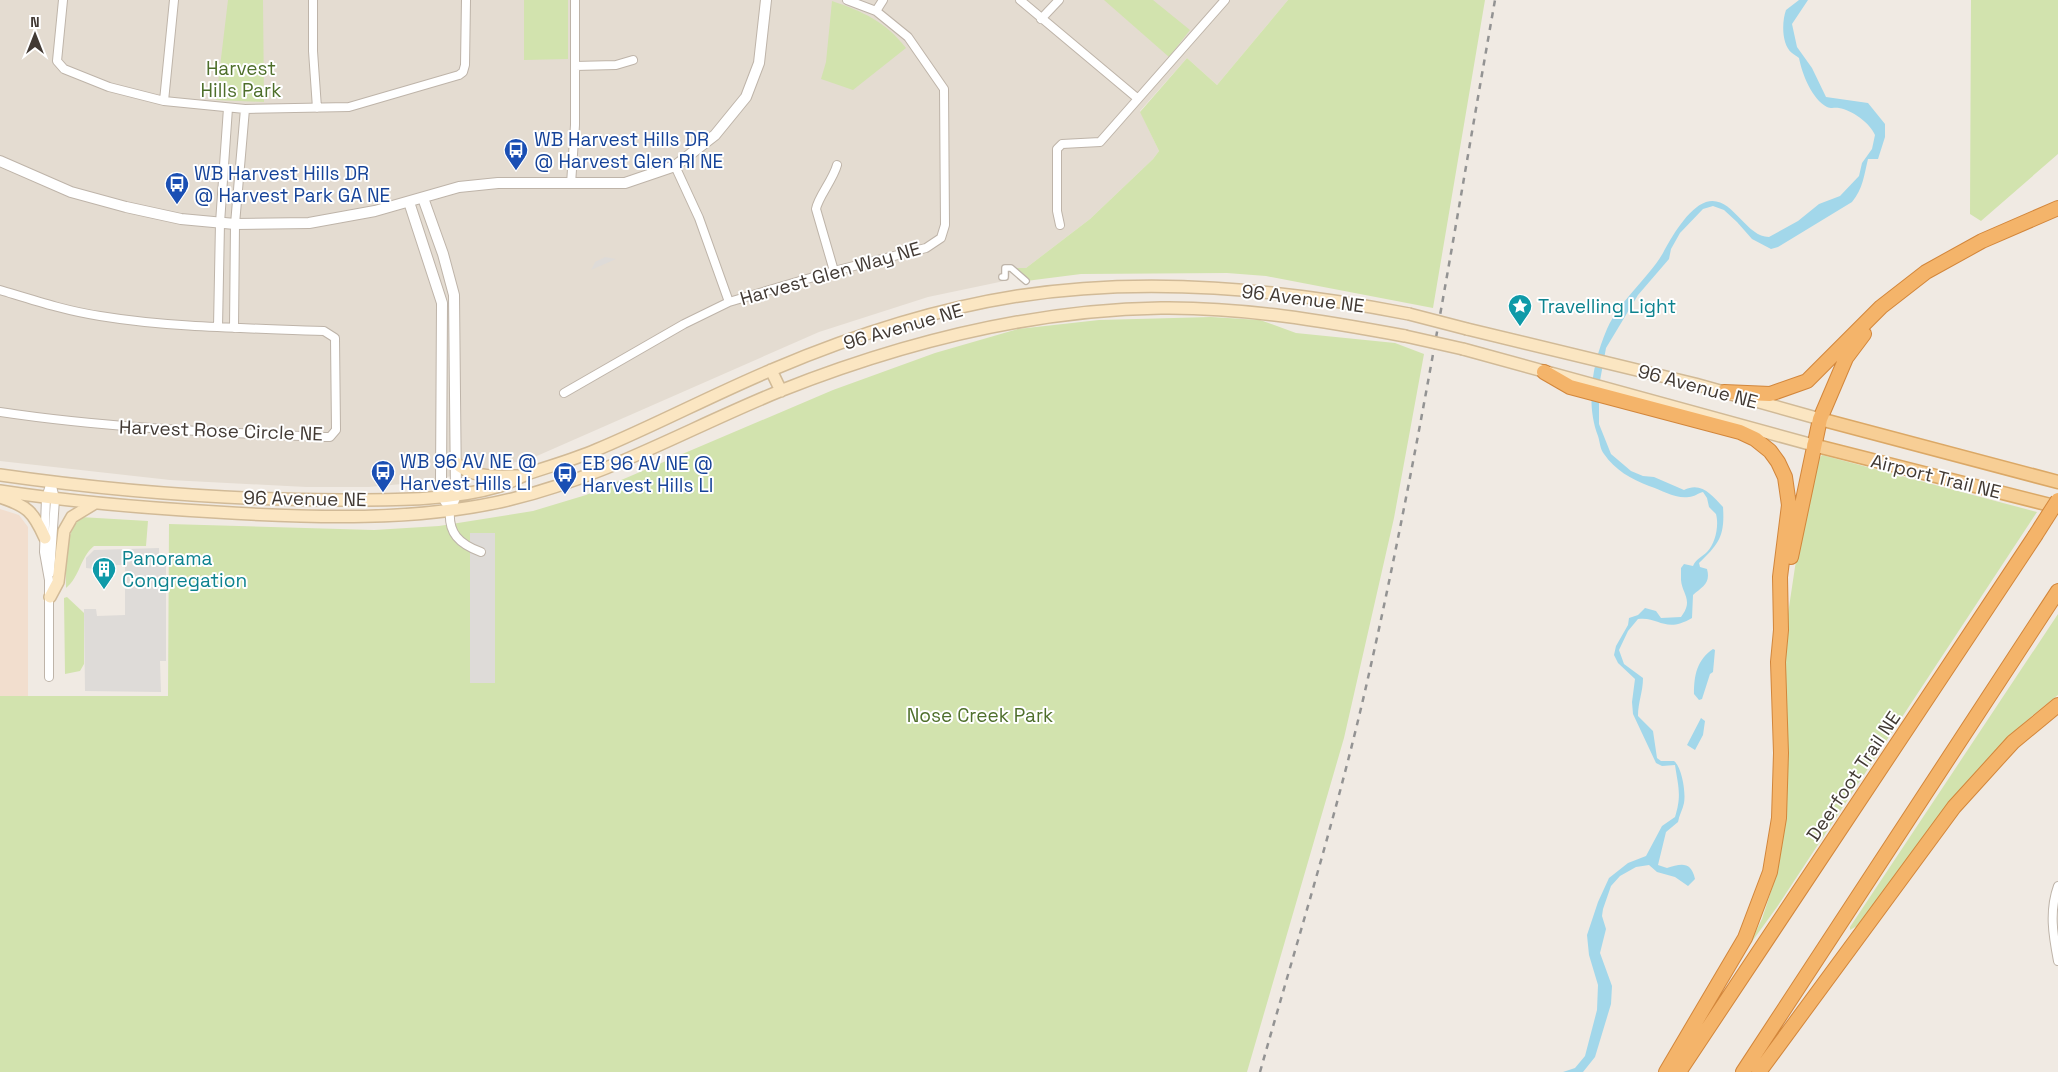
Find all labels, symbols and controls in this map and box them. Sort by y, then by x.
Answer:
north arrow [10,10,60,60]
text: N [30,13,40,31]
park label: Harvest Hills Park [201,56,281,103]
place label: WB Harvest Hills DR @ Harvest Glen RI NE [534,127,723,174]
bus stop icon: WB Harvest Hills DR @ Harvest Glen RI NE [503,137,529,171]
place label: WB Harvest Hills DR @ Harvest Park GA NE [194,161,390,208]
bus stop icon: WB Harvest Hills DR @ Harvest Park GA NE [164,171,190,205]
street label: Harvest Glen Way NE [737,236,923,311]
street label: 96 Avenue NE [1240,279,1366,318]
place icon: Travelling Light [1507,293,1533,327]
place label: Travelling Light [1538,294,1676,319]
street label: 96 Avenue NE [840,297,966,355]
street label: 96 Avenue NE [1635,358,1761,414]
street label: Harvest Rose Circle NE [119,414,323,447]
street label: Airport Trail NE [1868,448,2003,505]
place label: WB 96 AV NE @ Harvest Hills LI [400,449,537,496]
place label: EB 96 AV NE @ Harvest Hills LI [582,451,713,498]
bus stop icon: WB 96 AV NE @ Harvest Hills LI [370,459,396,493]
bus stop icon: EB 96 AV NE @ Harvest Hills LI [552,461,578,495]
street label: 96 Avenue NE [243,485,367,512]
place label: Panorama Congregation [122,546,247,593]
building icon: Panorama Congregation [91,556,117,590]
park label: Nose Creek Park [907,703,1053,728]
street label: Deerfoot Trail NE [1801,707,1906,846]

